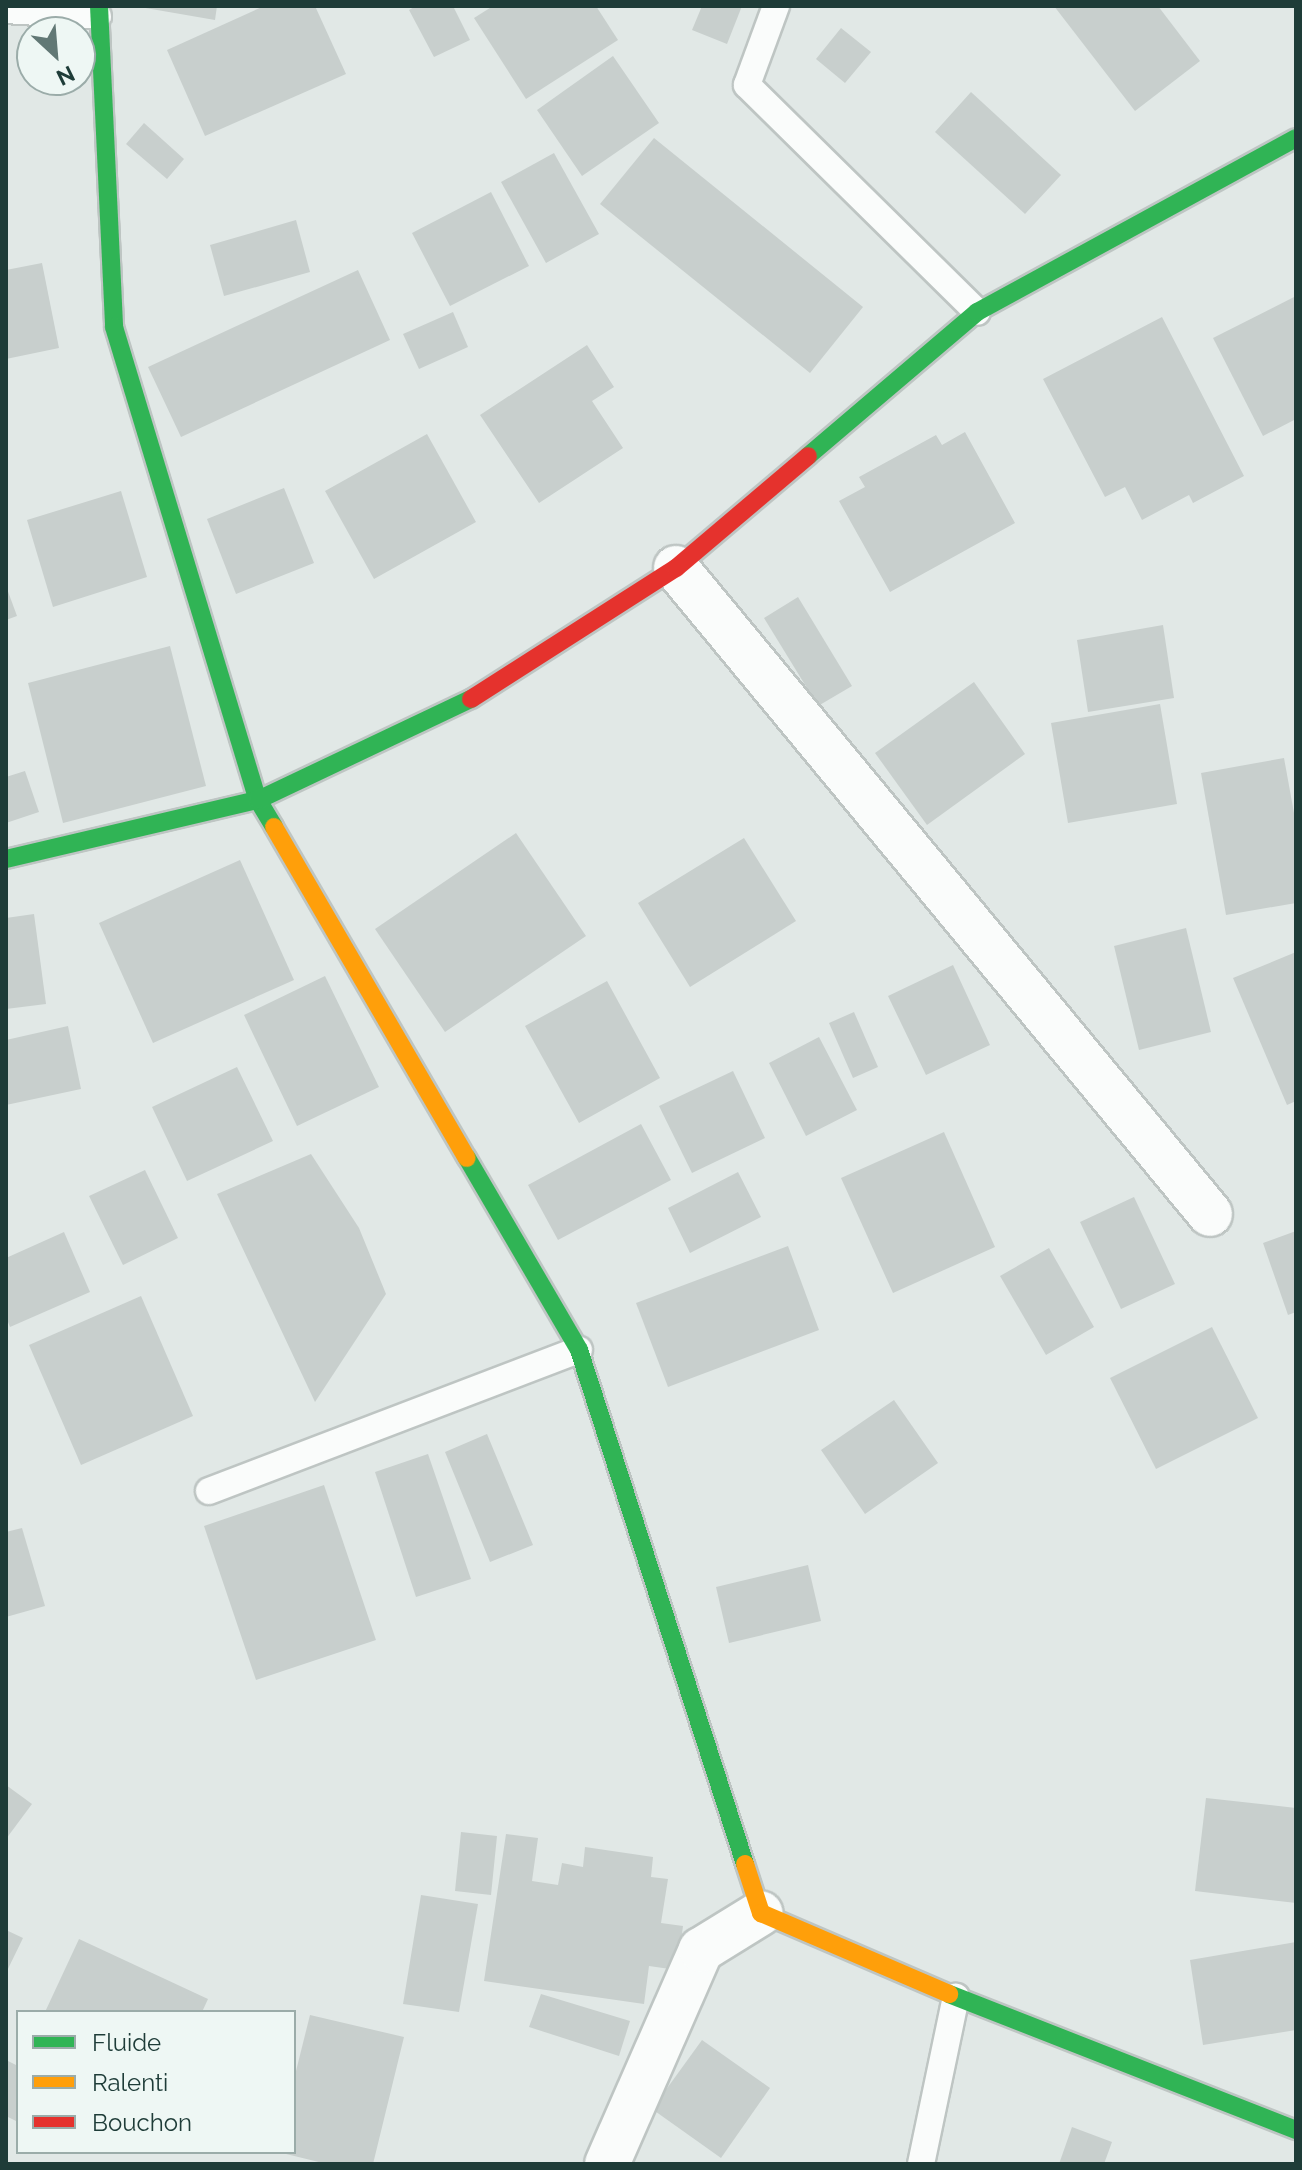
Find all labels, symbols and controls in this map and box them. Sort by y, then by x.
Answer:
north arrow [16,16,96,96]
text: N [52,60,79,91]
legend [16,2010,296,2154]
text: Fluide [92,2028,161,2057]
text: Ralenti [92,2068,168,2097]
text: Bouchon [92,2108,192,2137]

